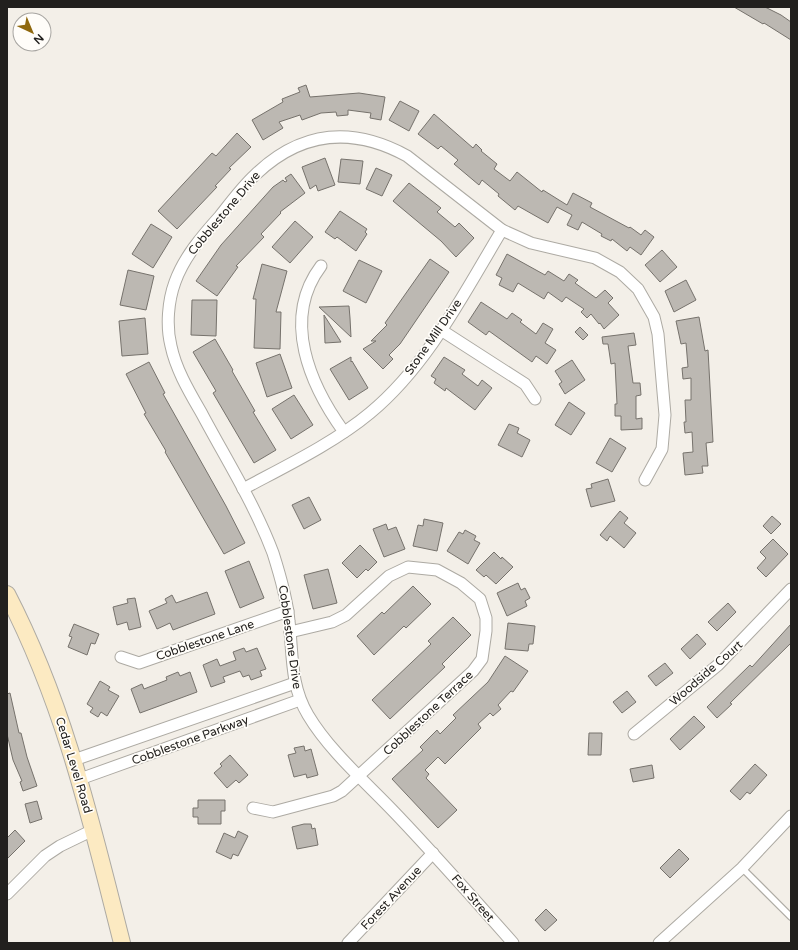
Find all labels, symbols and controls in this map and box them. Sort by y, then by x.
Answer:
north arrow [12,12,52,52]
text: N [31,31,46,47]
street label: Cobblestone Drive [185,168,263,258]
street label: Stone Mill Drive [402,296,464,378]
street label: Cobblestone Drive [276,584,304,690]
street label: Cobblestone Lane [154,617,256,663]
street label: Woodside Court [667,637,746,708]
street label: Cobblestone Terrace [380,668,476,758]
street label: Cobblestone Parkway [130,712,251,768]
street label: Cedar Level Road [53,715,95,815]
street label: Forest Avenue [358,863,424,933]
street label: Fox Street [449,872,498,925]

